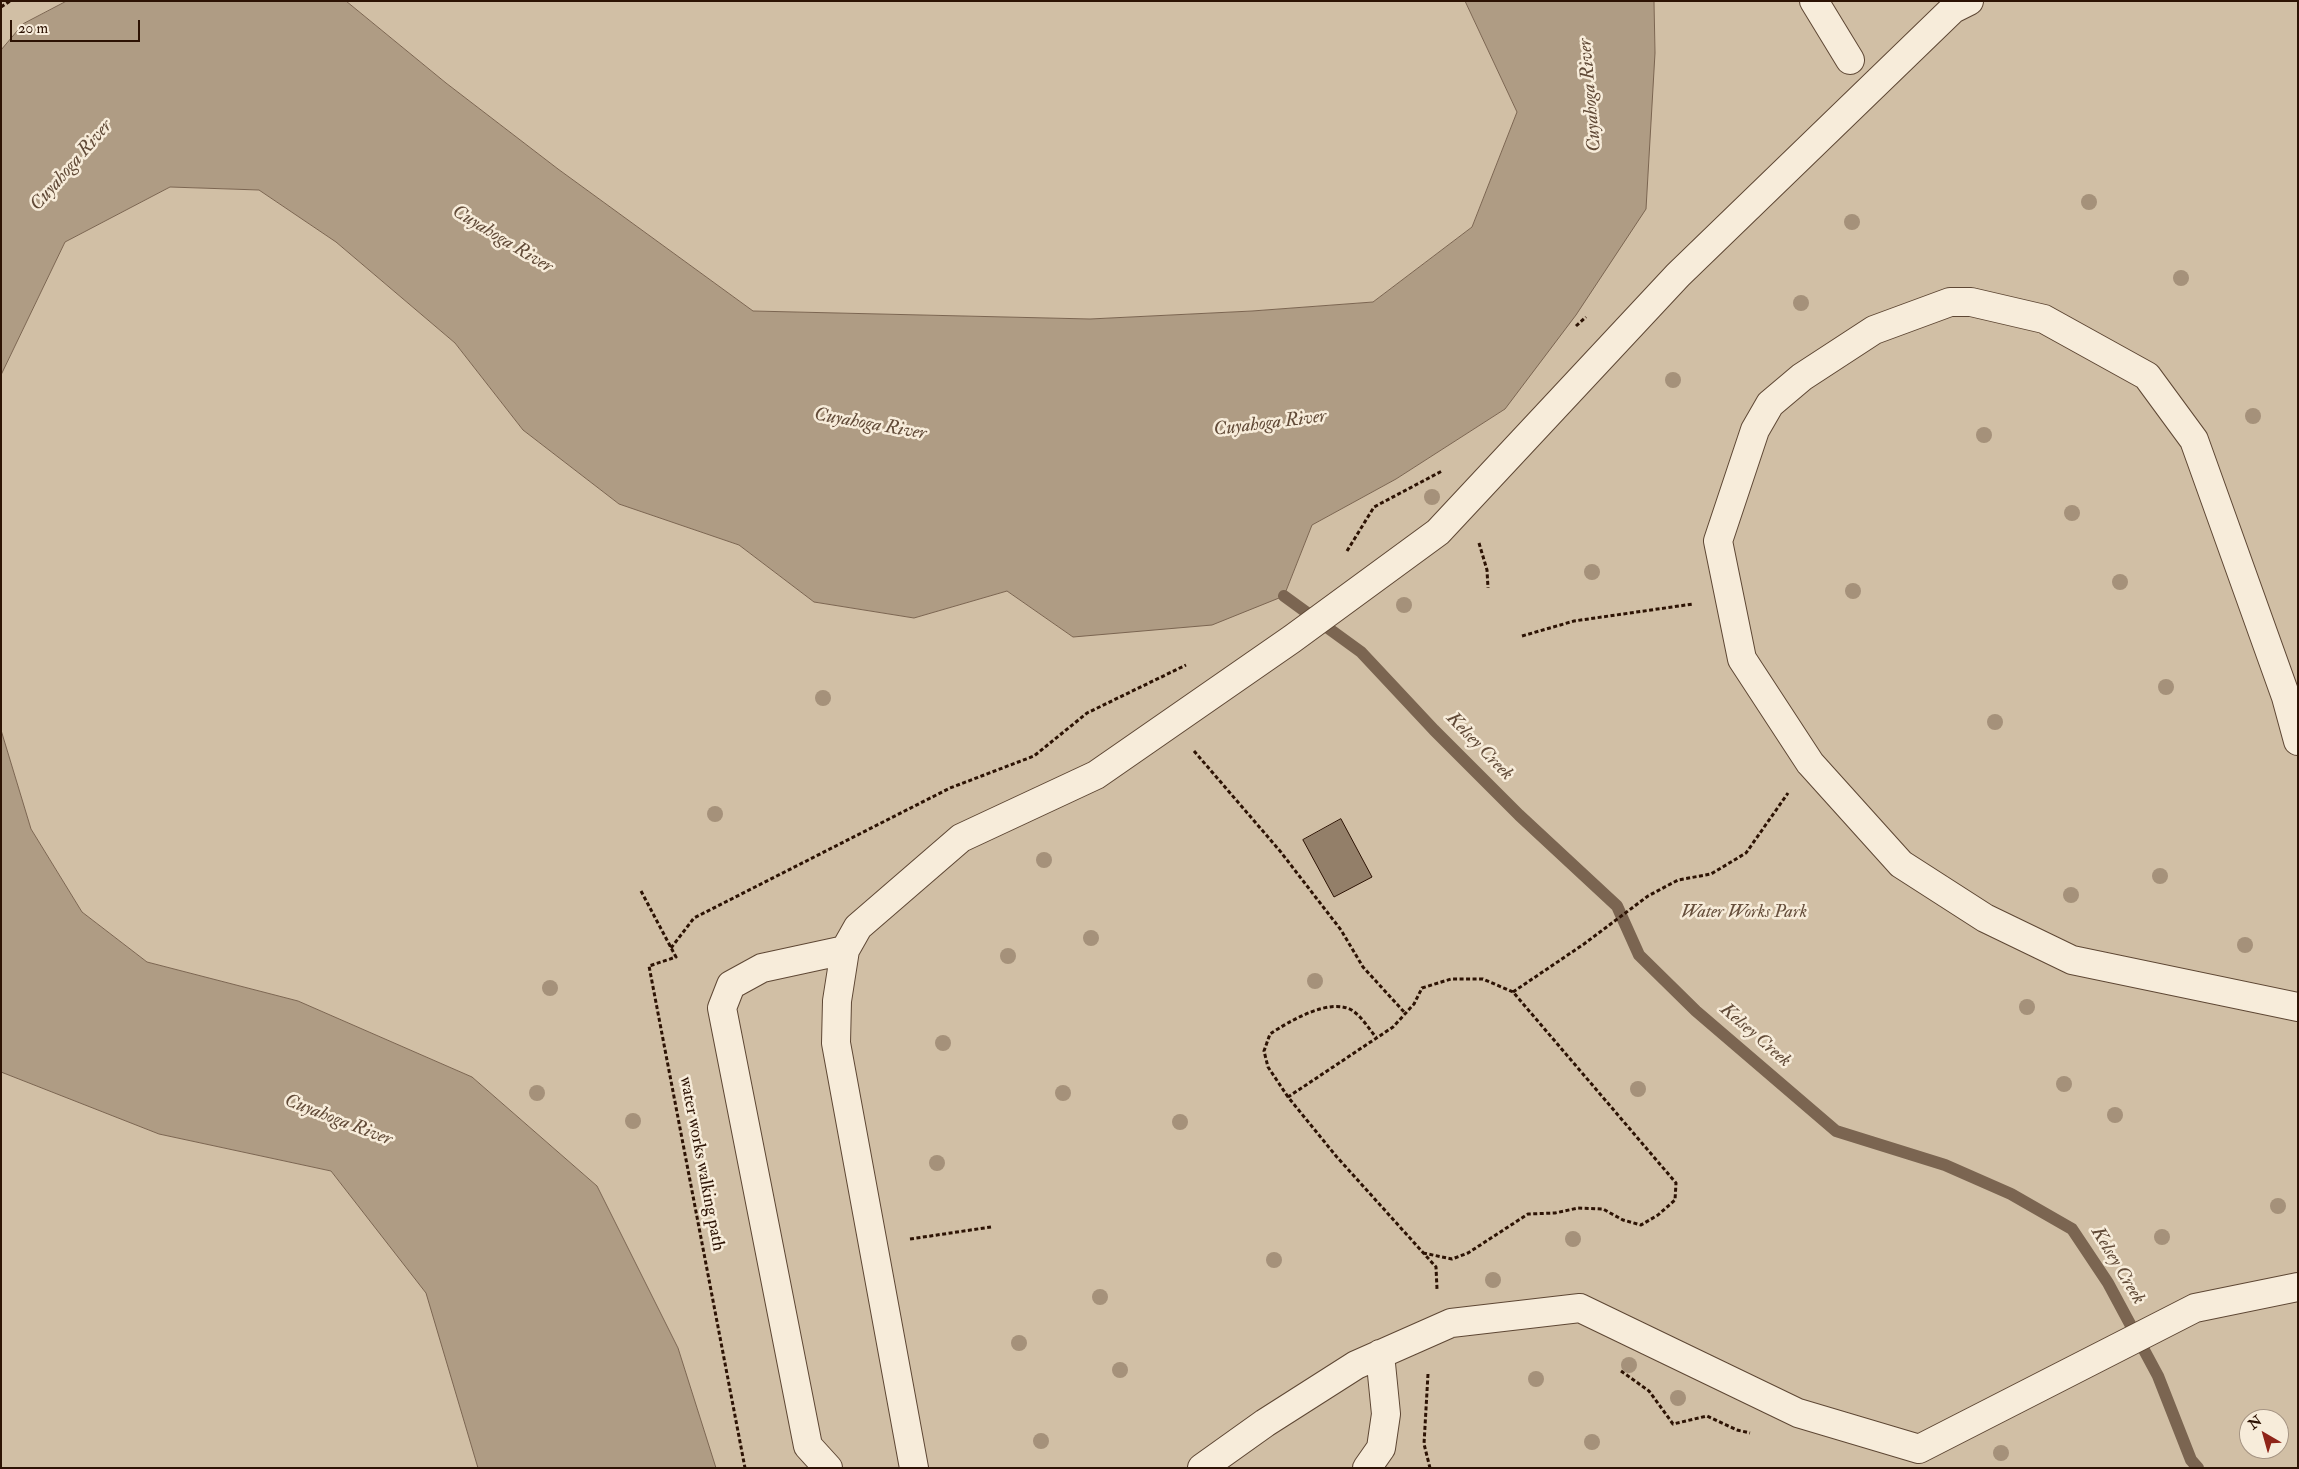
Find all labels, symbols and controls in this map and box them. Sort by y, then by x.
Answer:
scale bar [12,10,142,42]
text: 20 m [18,19,48,38]
water label: Cuyahoga River [1575,37,1607,153]
water label: Cuyahoga River [26,116,118,216]
water label: Cuyahoga River [448,201,556,279]
water label: Cuyahoga River [812,404,928,446]
water label: Cuyahoga River [1212,406,1328,442]
water label: Kelsey Creek [1441,708,1517,786]
park label: Water Works Park [1681,902,1807,924]
water label: Kelsey Creek [1715,999,1795,1073]
street label: water works walking path [673,1075,729,1253]
water label: Cuyahoga River [281,1090,395,1152]
water label: Kelsey Creek [2085,1223,2149,1309]
north arrow [2239,1409,2289,1459]
text: N [2245,1412,2265,1433]

